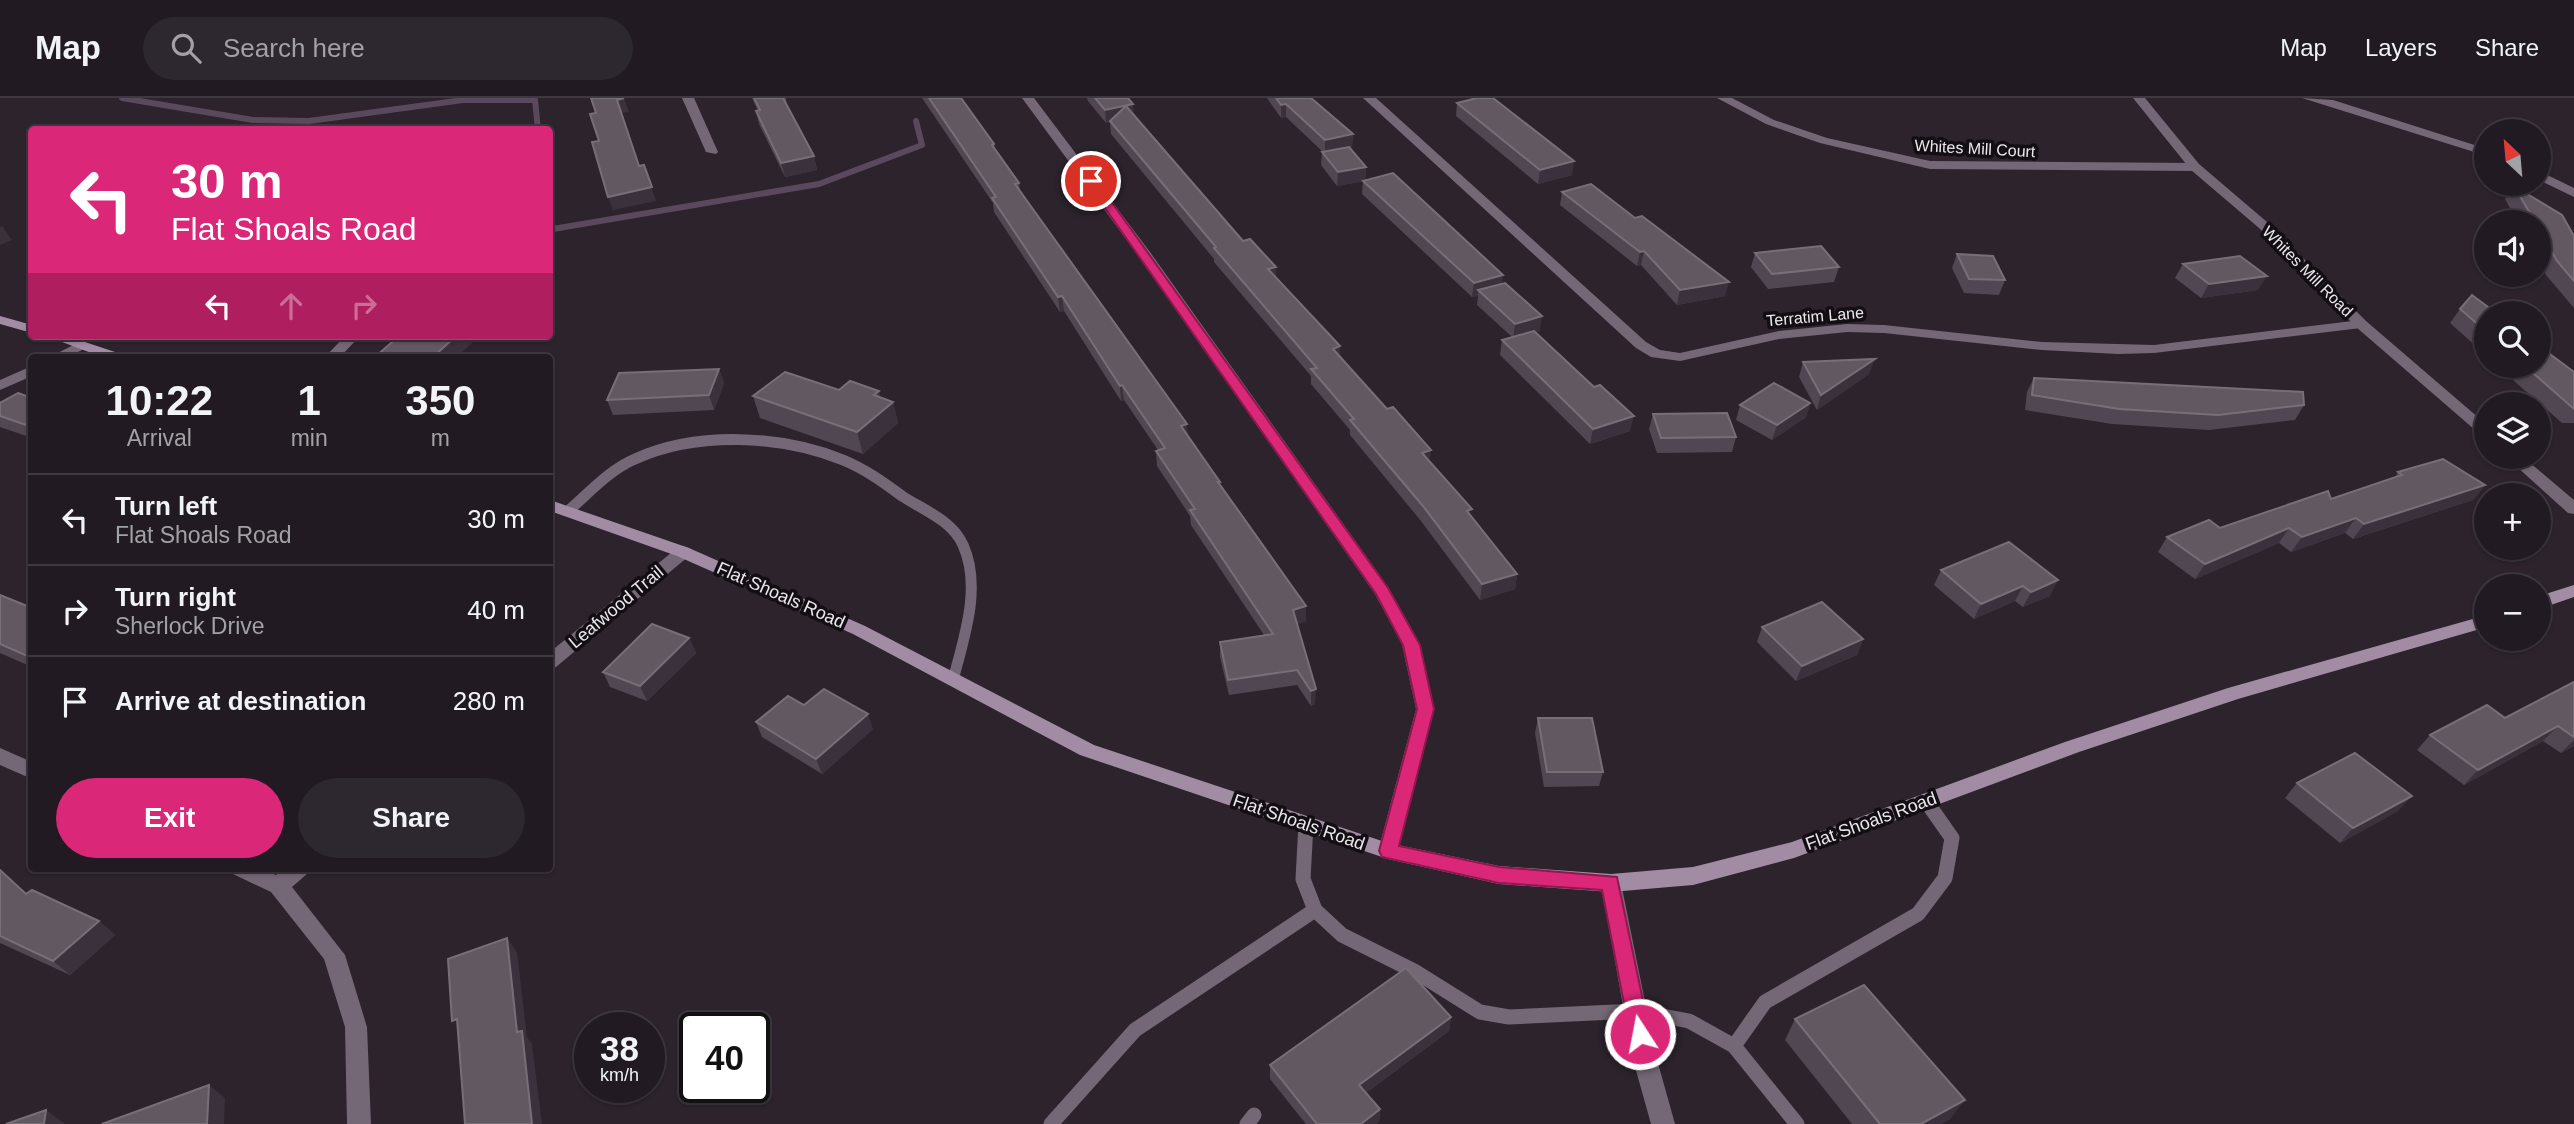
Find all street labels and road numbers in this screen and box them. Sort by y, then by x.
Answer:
street label: Whites Mill Court [1914,137,2036,160]
street label: Whites Mill Road [2259,223,2356,320]
street label: Terratim Lane [1766,304,1865,329]
street label: Flat Shoals Road [714,558,848,632]
street label: Leafwood Trail [565,562,667,652]
street label: Flat Shoals Road [1803,788,1939,854]
street label: Flat Shoals Road [1230,790,1368,854]

